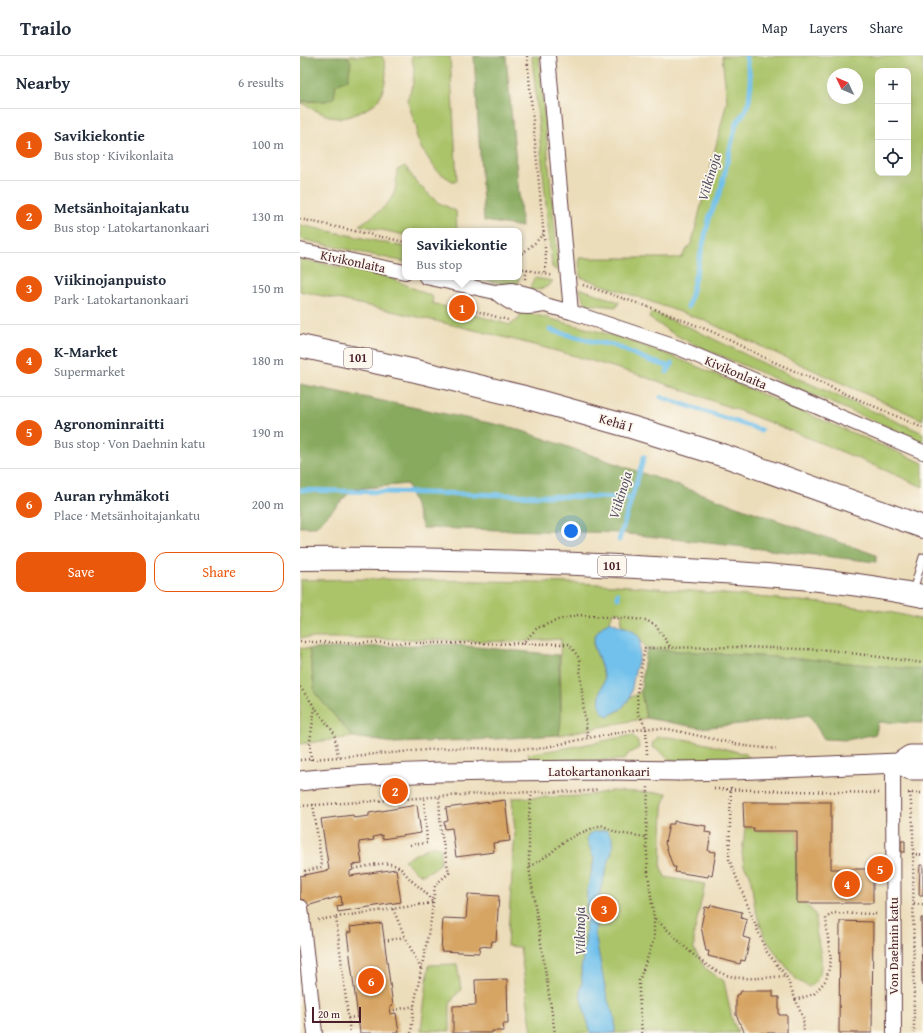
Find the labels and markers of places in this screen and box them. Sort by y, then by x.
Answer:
pin: 1 [449,293,475,323]
pin: 2 [382,776,408,806]
pin: 5 [867,854,893,884]
pin: 4 [834,869,860,899]
pin: 3 [591,894,617,924]
pin: 6 [358,966,384,996]

